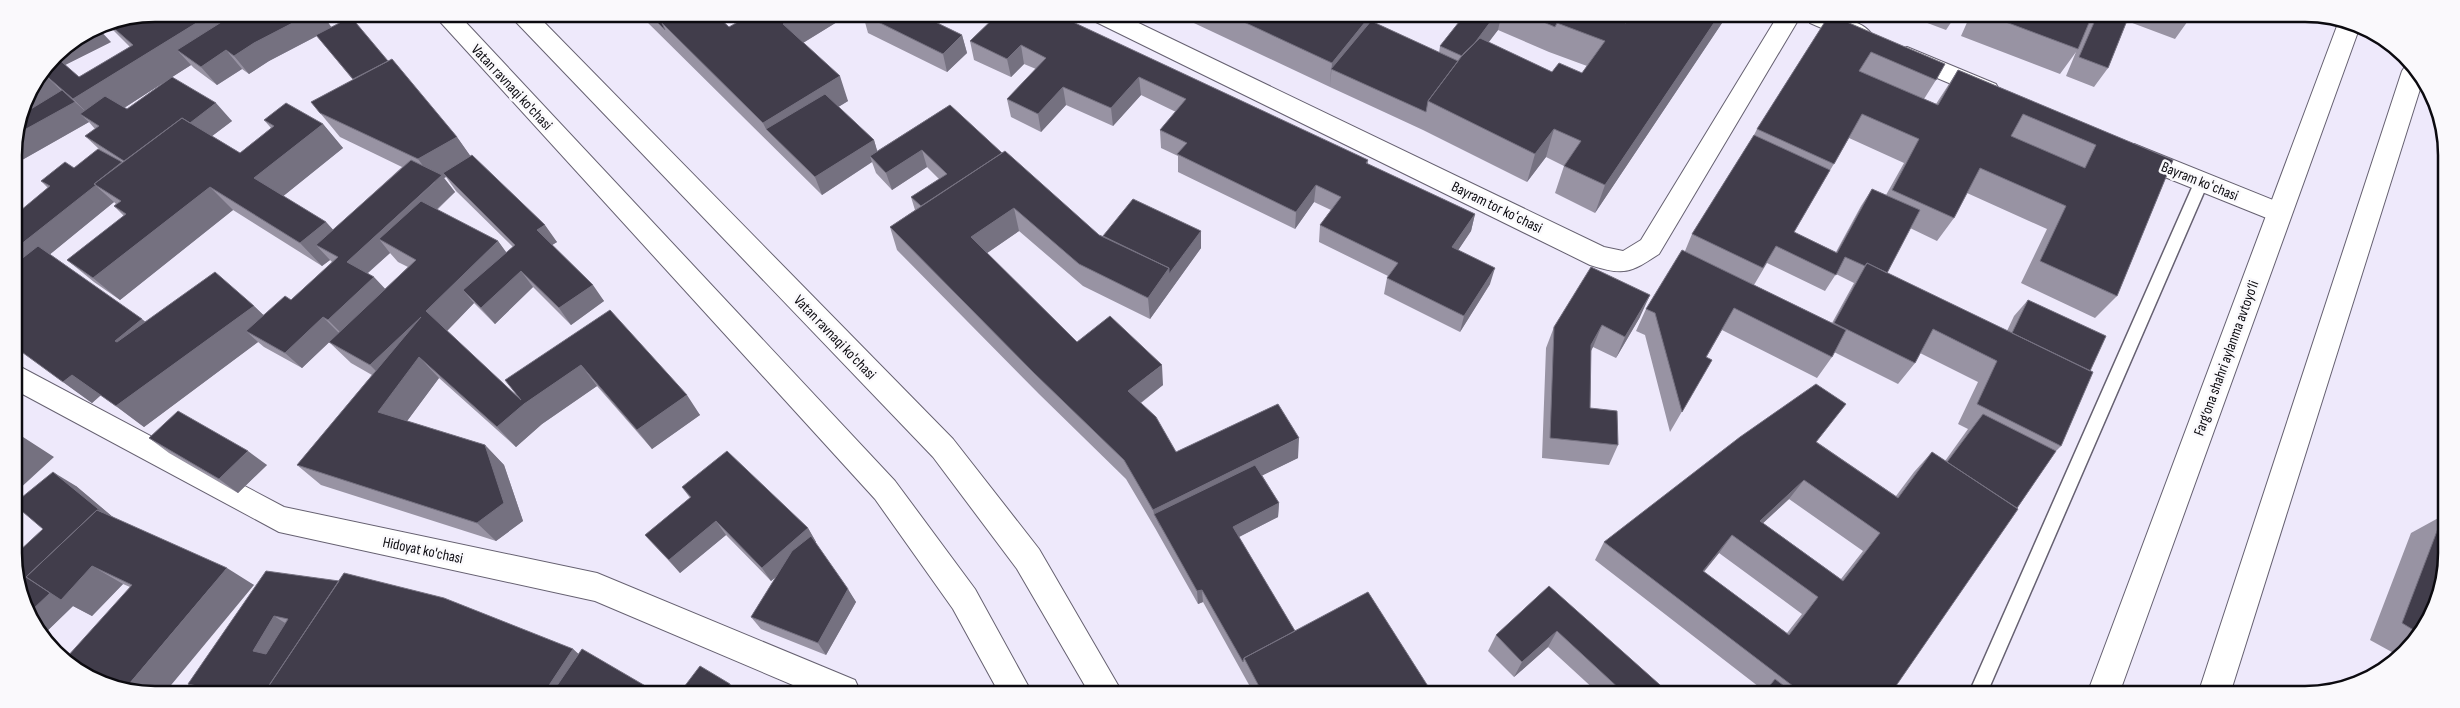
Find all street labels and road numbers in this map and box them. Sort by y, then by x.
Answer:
street label: Vatan ravnaqi ko'chasi [467,40,556,134]
street label: Bayram koʻchasi [2158,157,2241,206]
street label: Bayram tor koʻchasi [1448,177,1546,238]
street label: Farg‘ona shahri aylanma avtoyo‘li [2190,278,2263,438]
street label: Vatan ravnaqi ko'chasi [789,291,880,384]
street label: Hidoyat ko'chasi [381,533,465,568]

